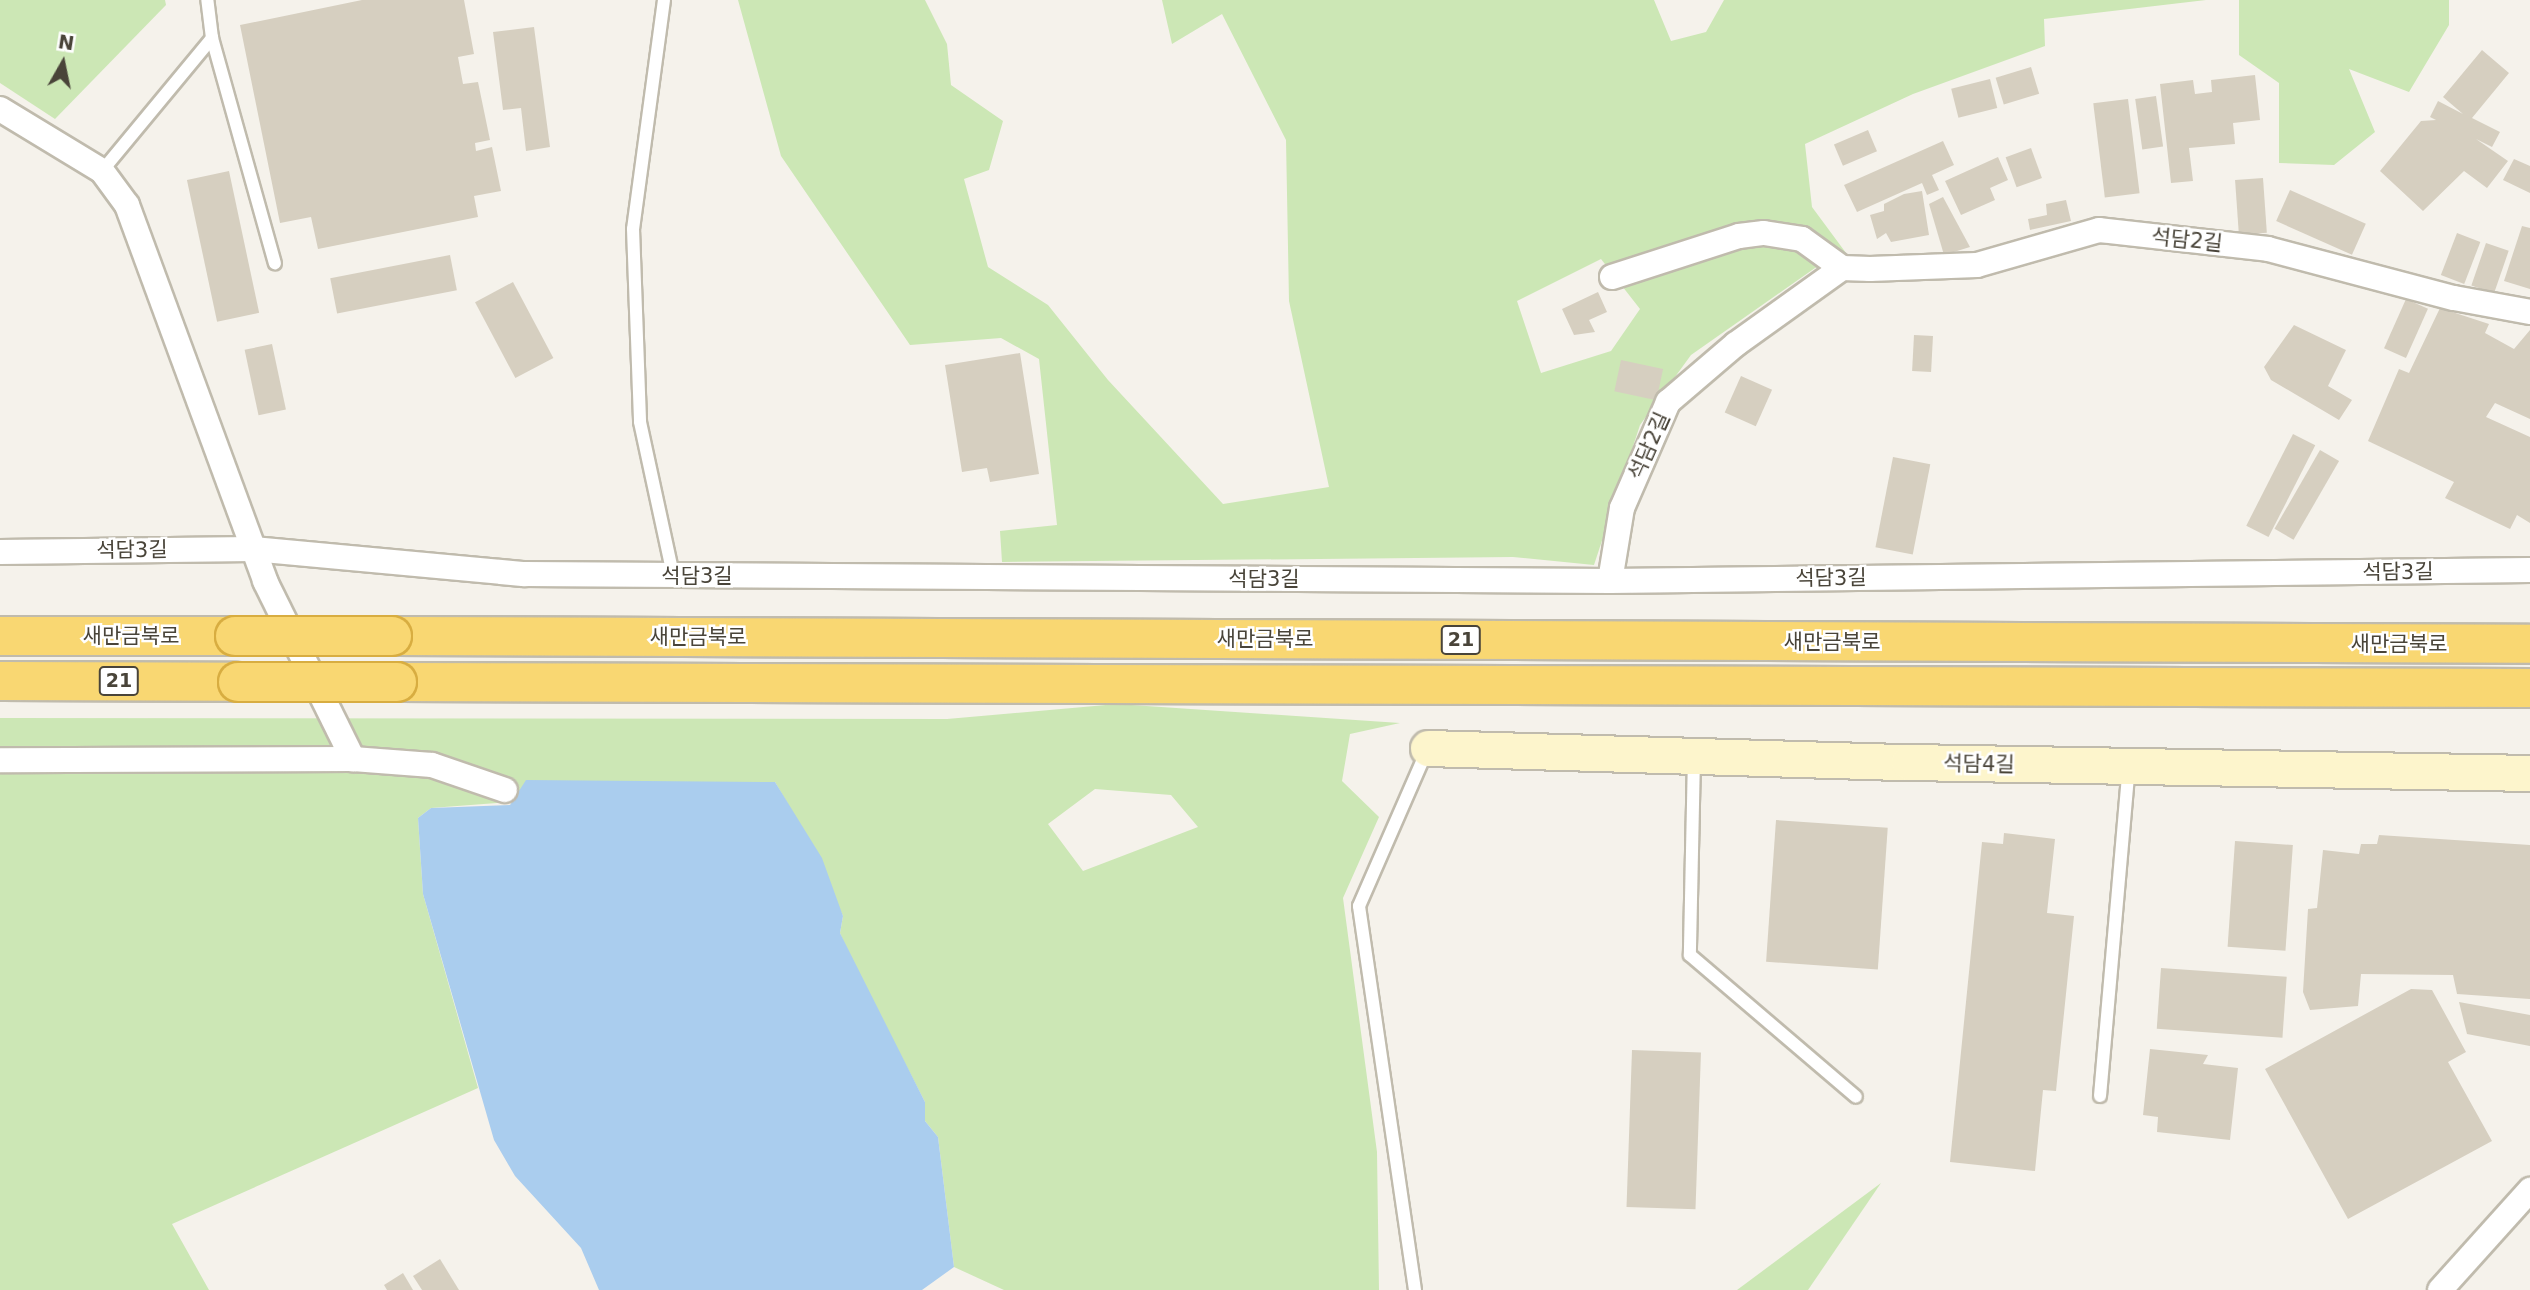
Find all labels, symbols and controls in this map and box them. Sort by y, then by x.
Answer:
north arrow [28,28,98,98]
text: N [57,30,76,54]
street label: 석담2길 [2150,224,2224,256]
street label: 석담2길 [1623,408,1675,484]
street label: 석담3길 [96,537,168,563]
street label: 석담3길 [2362,559,2434,585]
street label: 석담3길 [661,563,733,589]
street label: 석담3길 [1795,565,1867,591]
street label: 석담3길 [1228,566,1300,592]
street label: 새만금북로 [83,623,179,649]
street label: 새만금북로 [650,624,746,650]
road number: 21 [1440,624,1482,656]
street label: 새만금북로 [1217,626,1313,652]
street label: 새만금북로 [1784,629,1880,655]
street label: 새만금북로 [2351,631,2447,657]
road number: 21 [98,666,140,696]
street label: 석담4길 [1943,751,2015,777]

